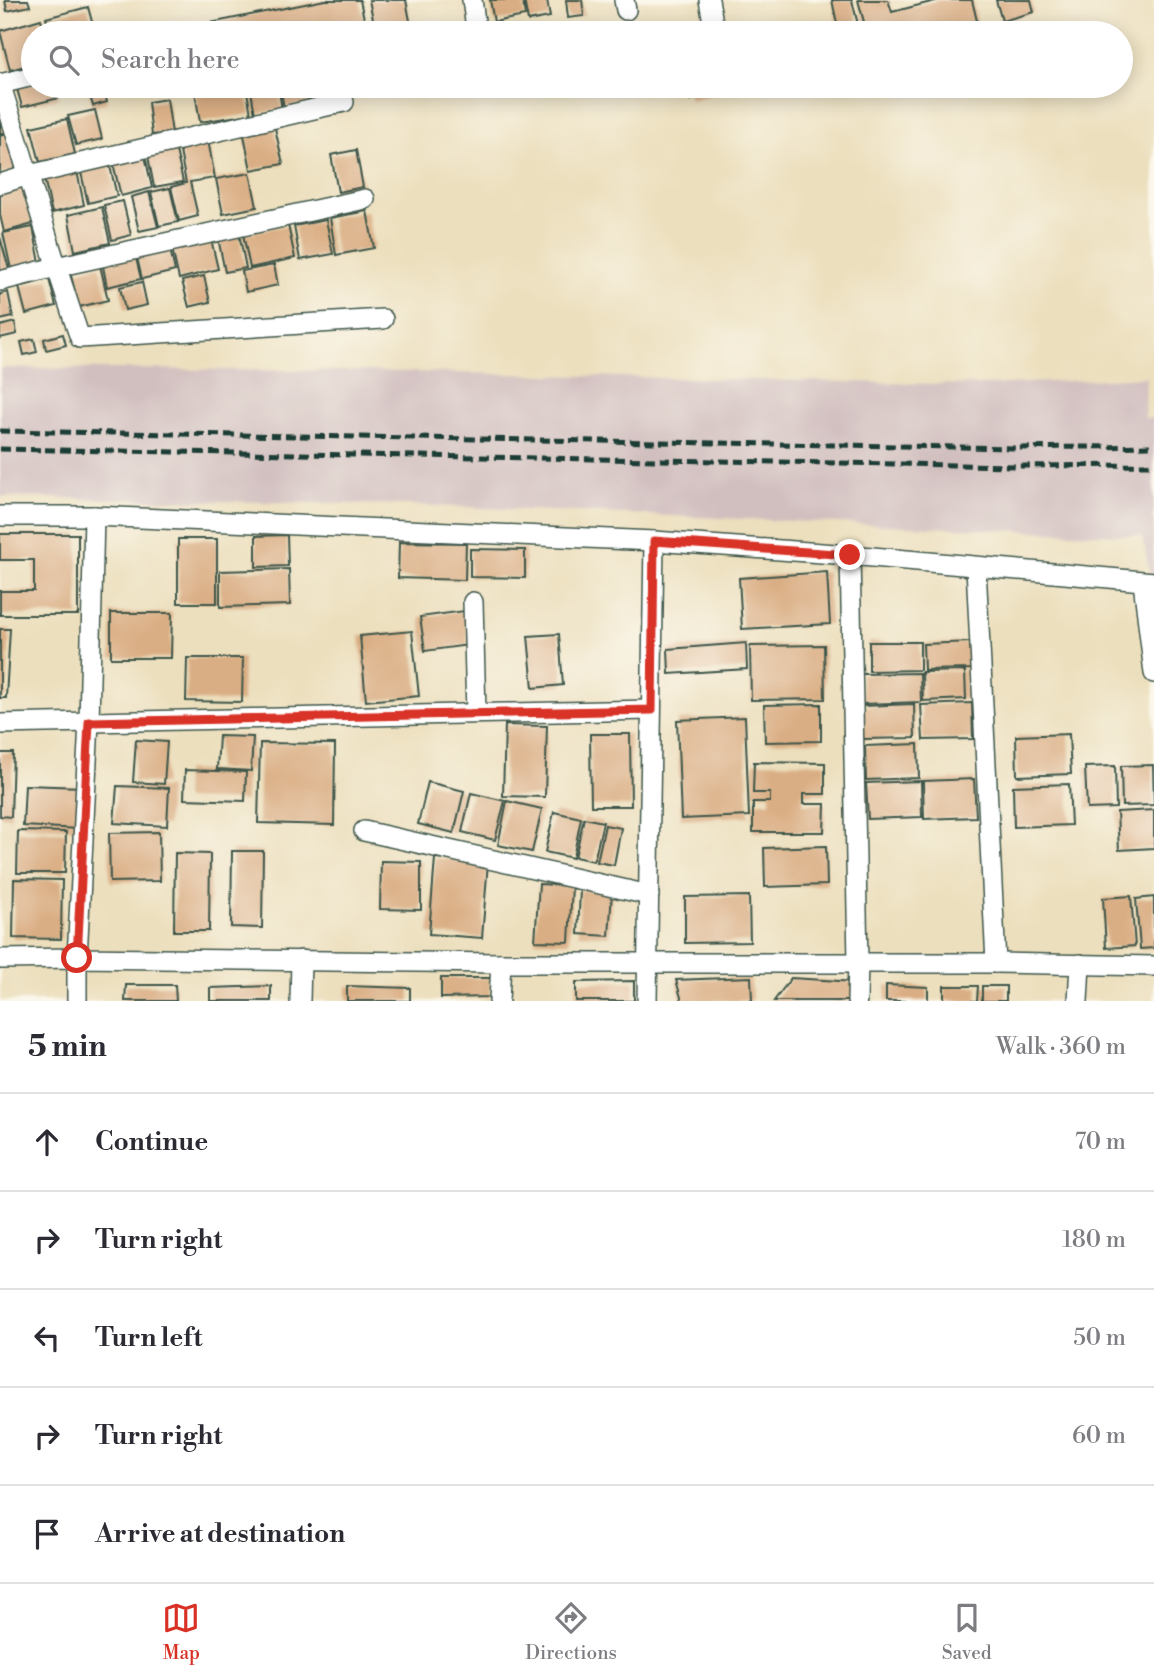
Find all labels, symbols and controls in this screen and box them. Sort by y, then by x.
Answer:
search box [21,21,1133,98]
icon: search [45,41,83,79]
text: Search here [101,44,240,76]
route end [834,539,865,570]
route start [61,942,92,973]
text: 5 min [28,1028,107,1066]
text: Walk · 360 m [996,1033,1126,1061]
icon: ahead [28,1123,66,1161]
text: Continue [95,1126,208,1158]
text: 70 m [1075,1128,1126,1156]
icon: right [28,1221,66,1259]
text: Turn right [95,1224,223,1256]
text: 180 m [1062,1226,1126,1254]
icon: left [28,1319,66,1357]
text: Turn left [95,1322,203,1354]
text: 50 m [1073,1324,1126,1352]
icon: right [28,1417,66,1455]
text: Turn right [95,1420,223,1452]
text: 60 m [1072,1422,1126,1450]
icon: arrive [28,1515,66,1553]
text: Arrive at destination [95,1518,345,1550]
tab: Map [162,1599,200,1665]
tab: Directions [525,1599,617,1665]
tab: Saved [942,1599,992,1665]

